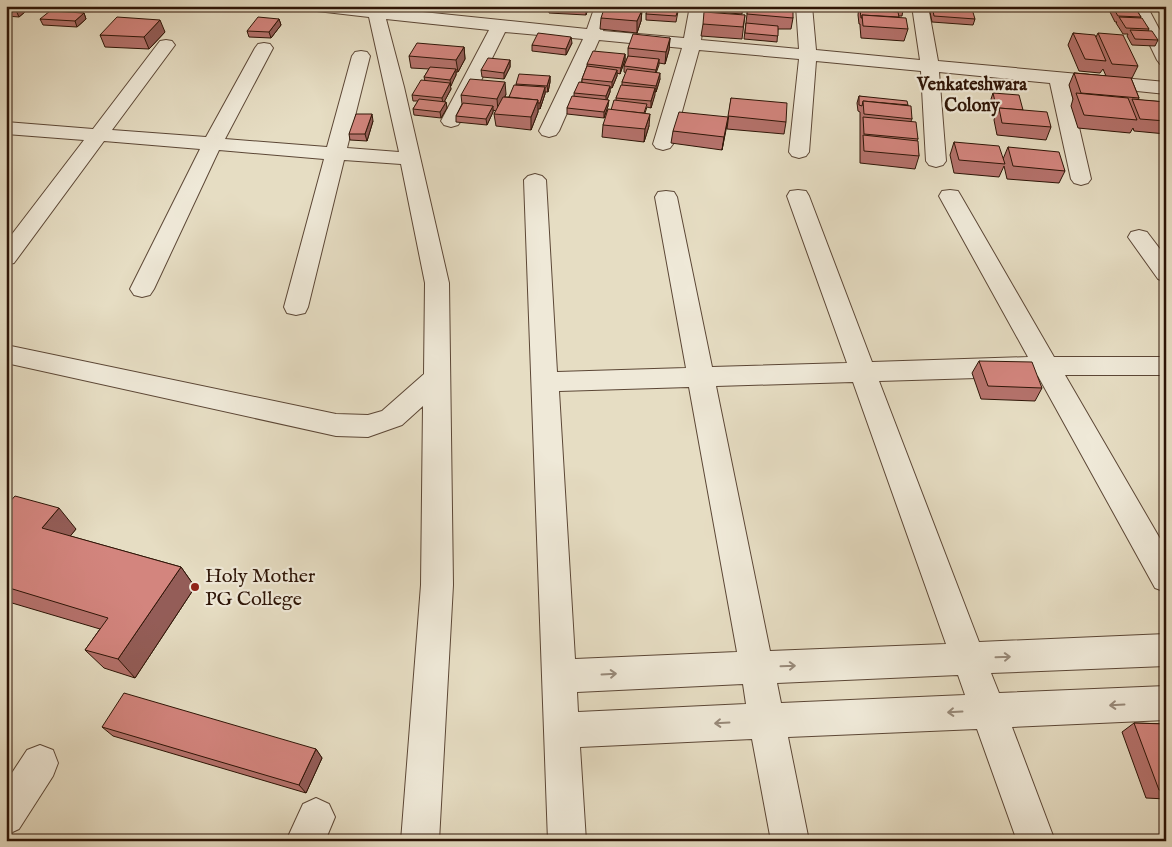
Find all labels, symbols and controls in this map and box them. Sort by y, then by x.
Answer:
district label: Venkateshwara Colony [916,74,1028,118]
place label: Holy Mother PG College [205,564,316,612]
marker: Holy Mother PG College [189,581,201,593]
one-way arrow [995,653,1011,662]
one-way arrow [780,662,796,671]
one-way arrow [600,670,616,679]
one-way arrow [1109,700,1126,710]
one-way arrow [947,708,963,717]
one-way arrow [715,718,731,727]

